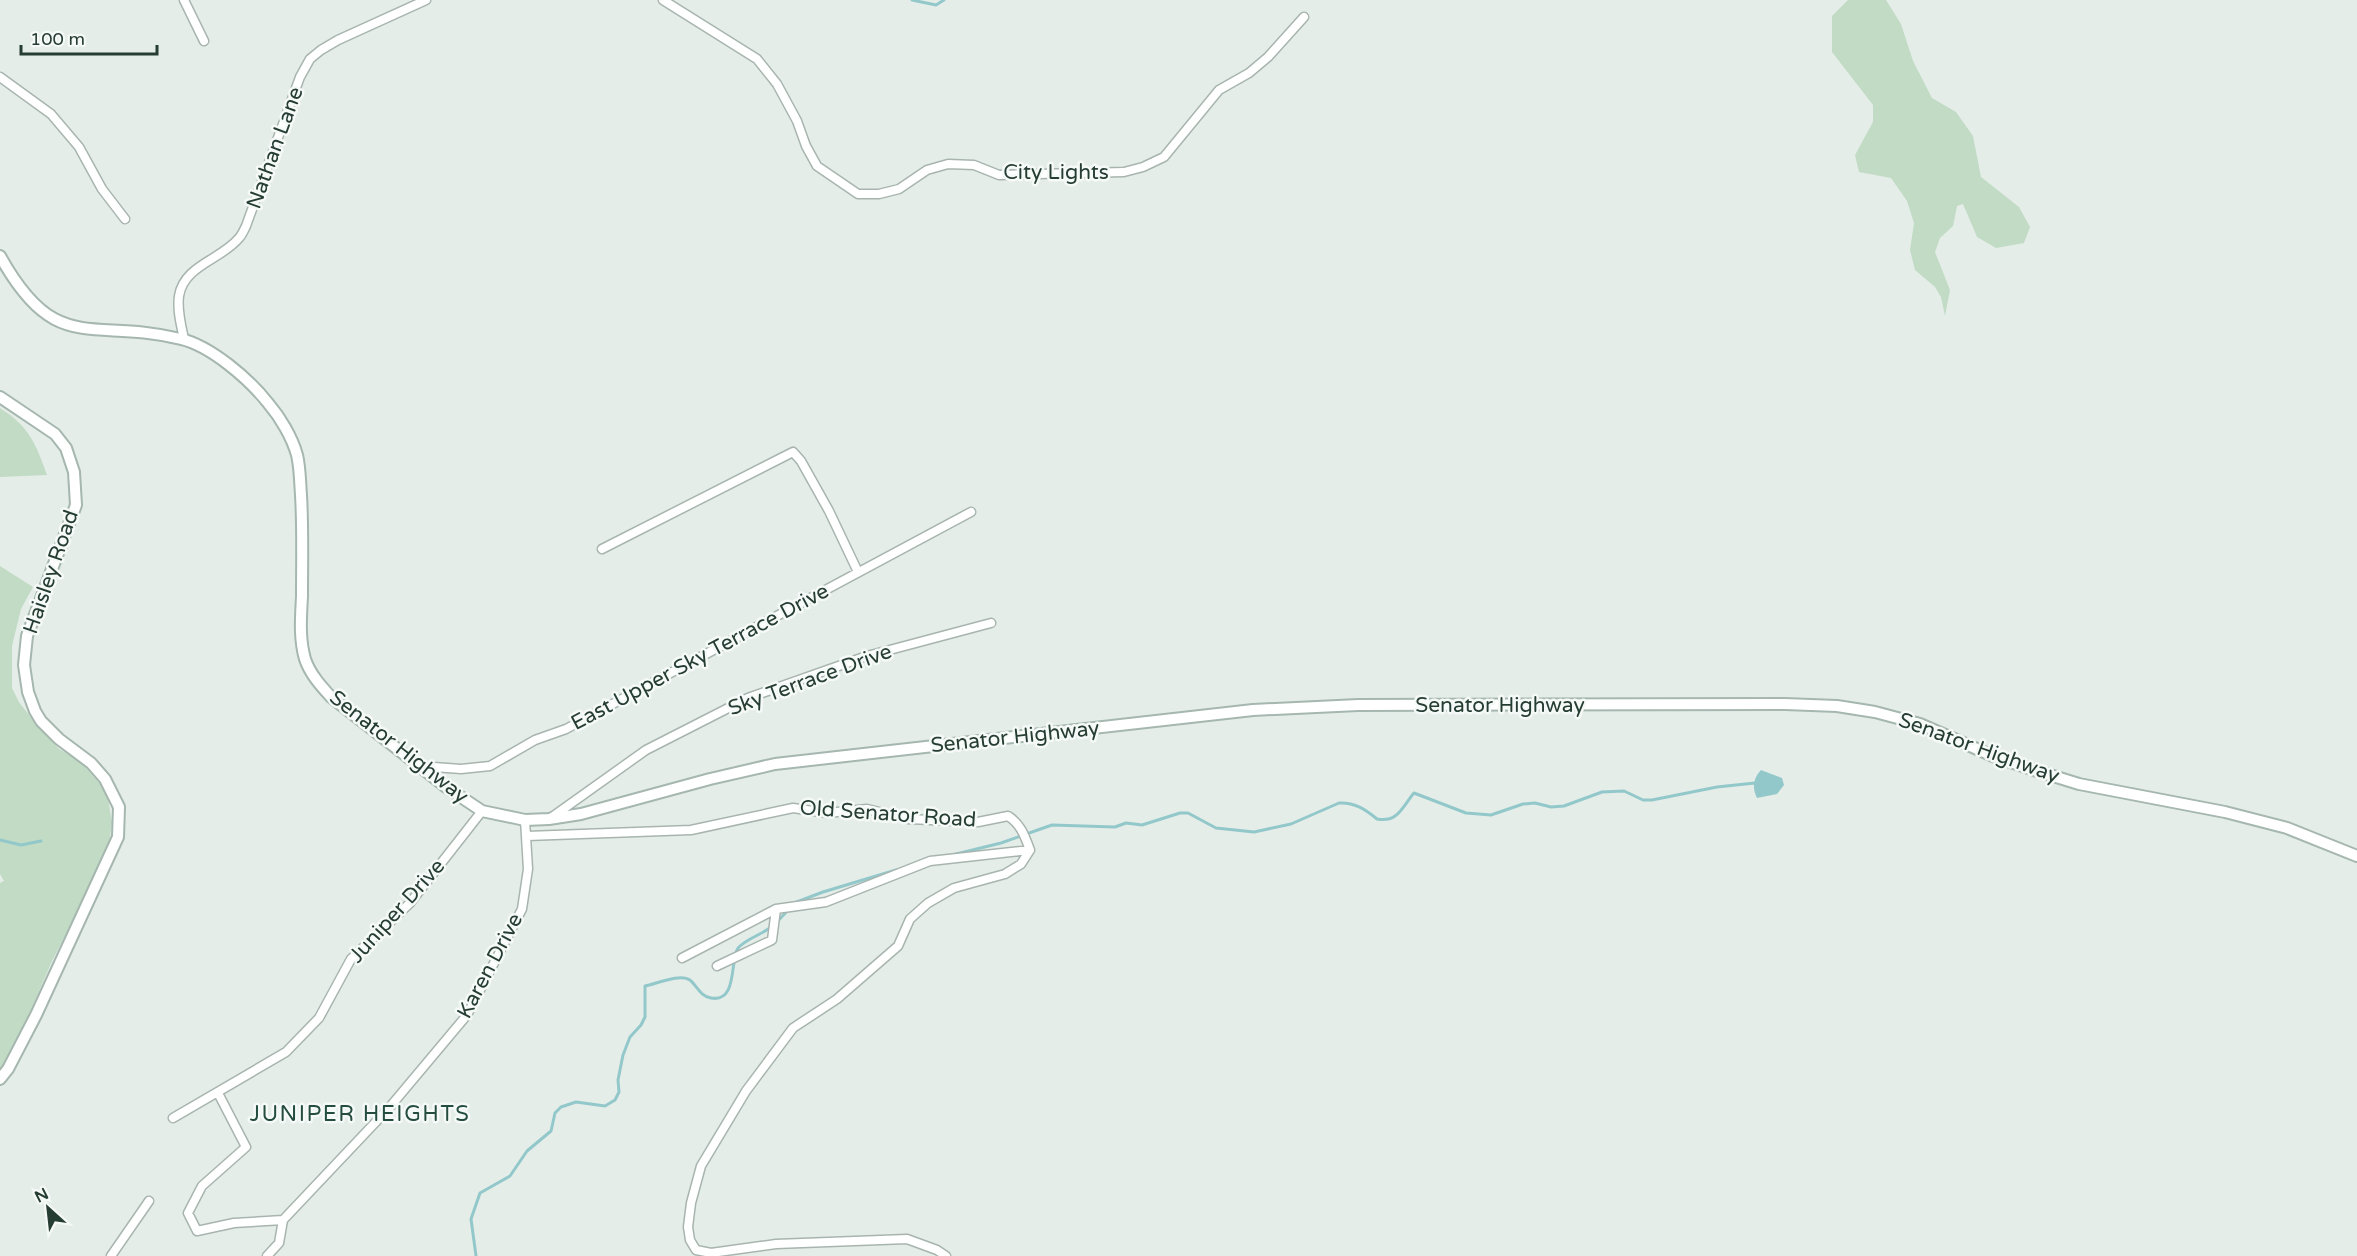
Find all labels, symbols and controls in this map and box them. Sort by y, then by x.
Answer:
scale bar [21,18,158,56]
text: 100 m [30,28,85,50]
street label: Nathan Lane [241,84,309,212]
street label: City Lights [1003,160,1109,185]
street label: Haisley Road [18,507,84,637]
street label: East Upper Sky Terrace Drive [567,578,833,736]
street label: Sky Terrace Drive [725,639,895,721]
street label: Senator Highway [325,685,473,809]
street label: Senator Highway [1415,693,1585,718]
street label: Senator Highway [1895,707,2063,789]
street label: Senator Highway [929,716,1101,758]
street label: Old Senator Road [799,795,977,833]
street label: Juniper Drive [344,854,450,968]
street label: Karen Drive [452,909,528,1023]
district label: JUNIPER HEIGHTS [250,1101,470,1127]
north arrow [18,1178,78,1238]
text: N [31,1184,52,1207]

